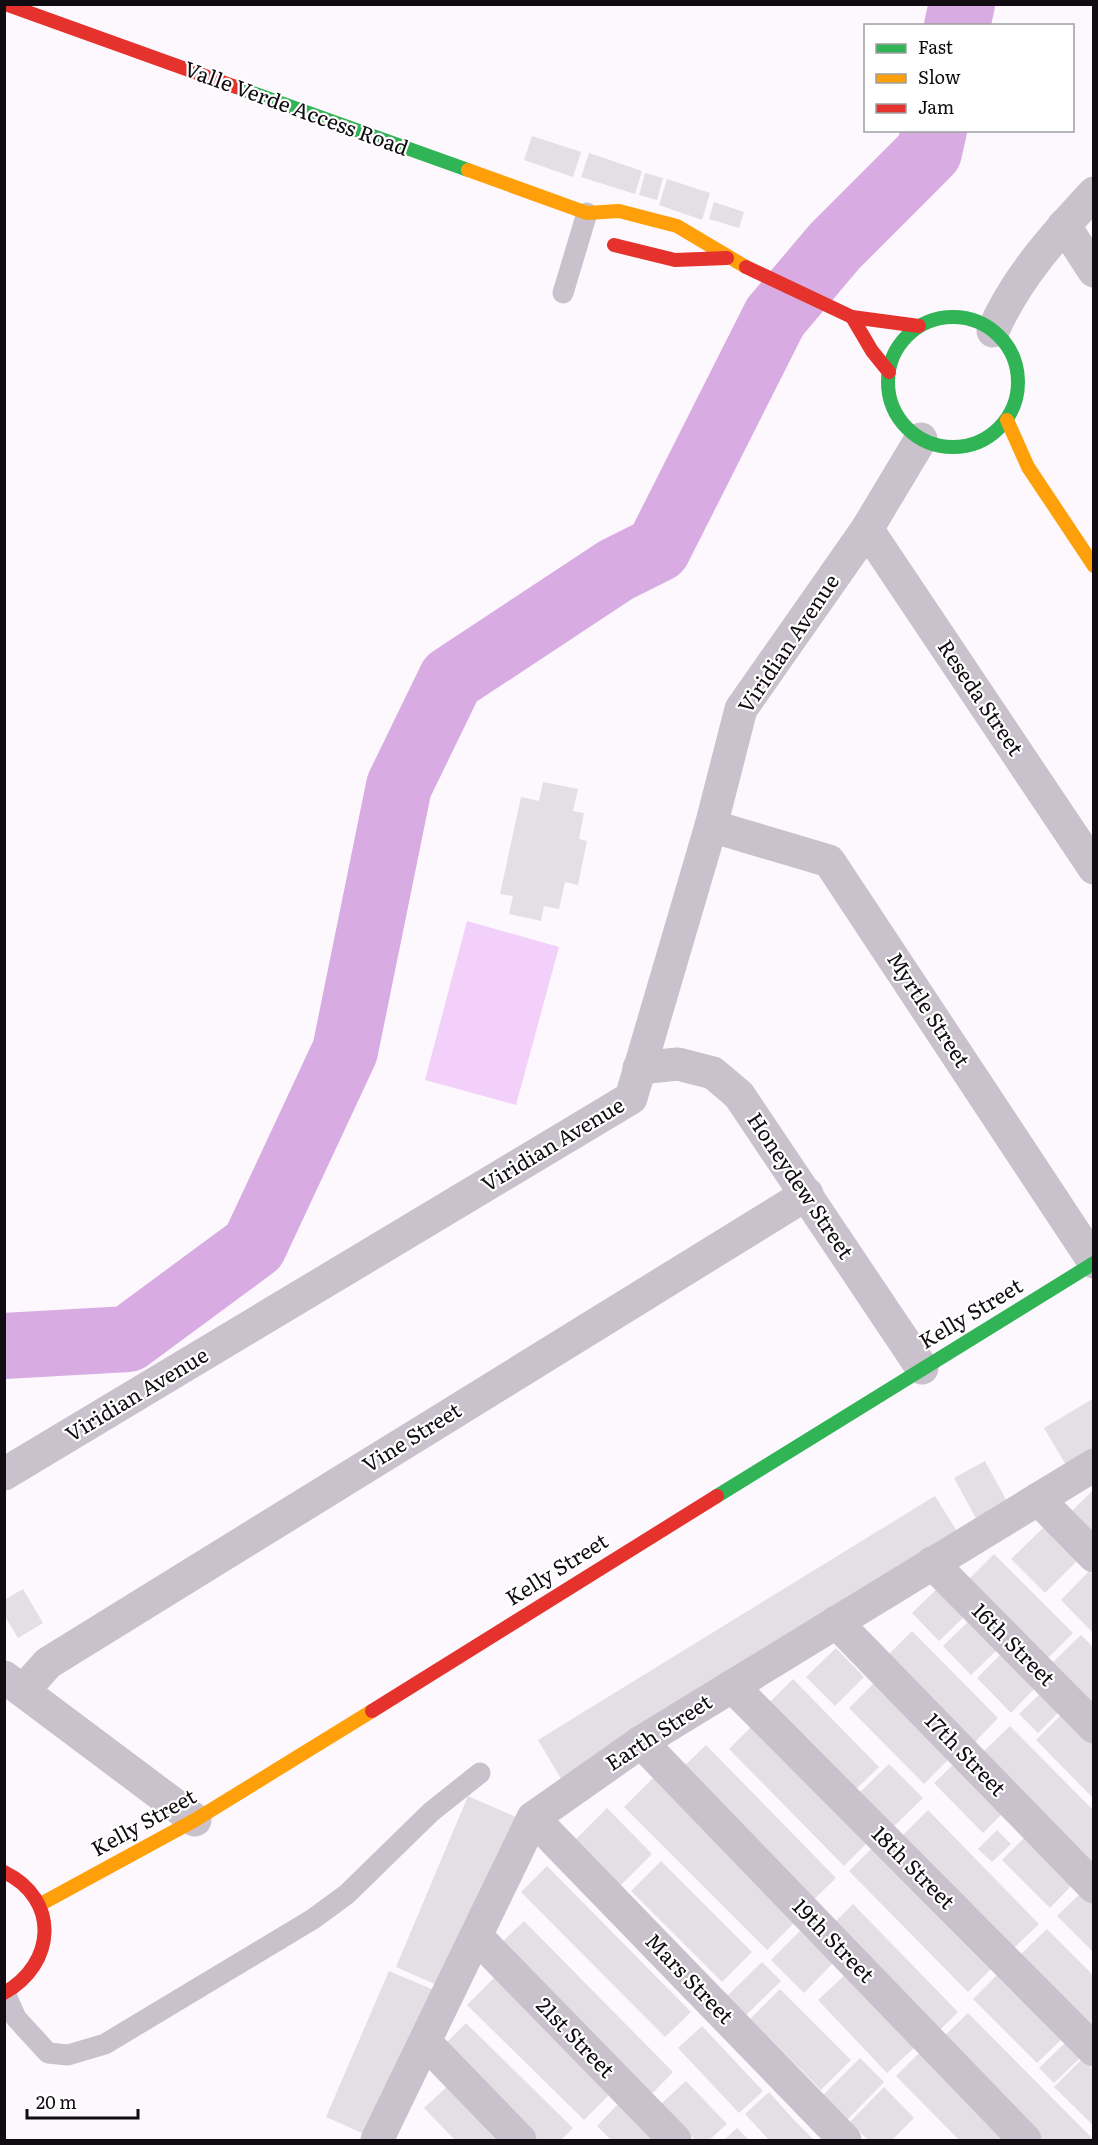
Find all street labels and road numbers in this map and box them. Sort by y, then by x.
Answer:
street label: Valle Verde Access Road [180,52,413,162]
street label: Viridian Avenue [729,567,845,718]
street label: Reseda Street [932,632,1033,761]
street label: Myrtle Street [881,945,979,1073]
street label: Viridian Avenue [474,1088,629,1198]
street label: Honeydew Street [741,1105,863,1265]
street label: Kelly Street [912,1269,1028,1355]
street label: Viridian Avenue [58,1338,213,1448]
street label: Vine Street [355,1393,466,1478]
street label: Kelly Street [498,1524,613,1612]
street label: 16th Street [966,1595,1064,1692]
street label: Earth Street [598,1685,717,1777]
street label: 17th Street [919,1705,1015,1802]
street label: Kelly Street [85,1779,201,1862]
street label: 18th Street [866,1818,964,1915]
street label: 19th Street [787,1890,883,1989]
street label: Mars Street [640,1925,742,2030]
street label: 21st Street [530,1989,623,2084]

